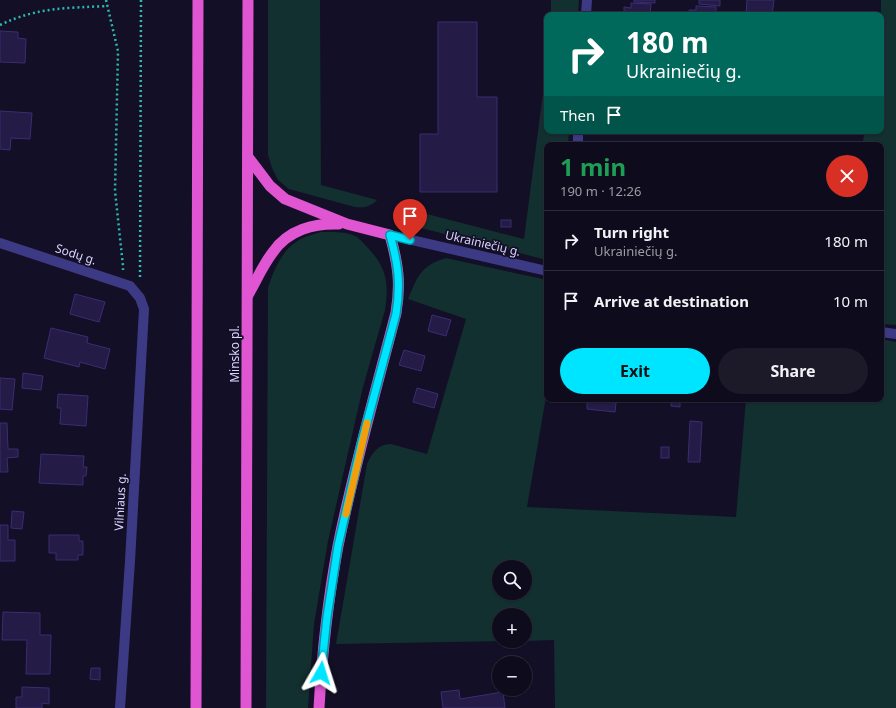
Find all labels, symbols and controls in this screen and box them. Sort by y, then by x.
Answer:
text: 180 m [626,23,709,61]
icon: right [560,28,612,80]
text: Ukrainiečių g. [626,59,742,83]
icon: arrive [603,104,625,126]
text: Then [560,105,595,125]
text: 1 min [560,150,626,183]
button: close [826,155,868,197]
text: 190 m · 12:26 [560,182,641,200]
pin [393,199,427,240]
icon: arrive [399,205,421,227]
text: Turn right [594,222,669,242]
street label: Ukrainiečių g. [444,226,522,260]
icon: right [560,230,582,252]
text: 180 m [824,231,868,251]
street label: Sodų g. [53,239,99,269]
text: Ukrainiečių g. [594,242,677,260]
icon: arrive [560,290,582,312]
text: Arrive at destination [594,291,749,311]
text: 10 m [833,291,868,311]
street label: Minsko pl. [226,325,243,383]
button: Exit [560,348,710,394]
button: Share [718,348,868,394]
street label: Vilniaus g. [110,473,130,531]
map controls [492,560,532,696]
button: search [492,560,532,600]
button: + [492,608,532,648]
position arrow [300,652,342,694]
button: − [492,656,532,696]

